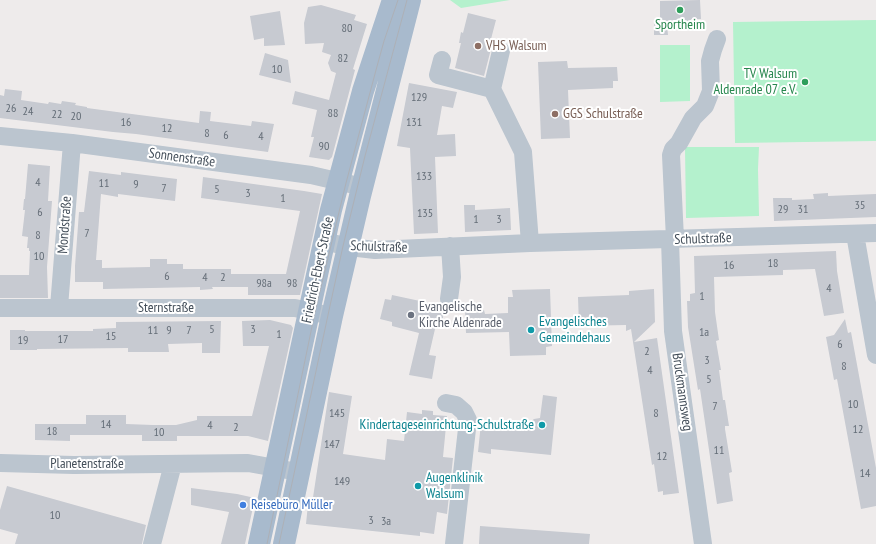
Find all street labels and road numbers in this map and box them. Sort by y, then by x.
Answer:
street label: Sonnenstraße [148,145,216,171]
street label: Mondstraße [55,196,75,254]
street label: Friedrich-Ebert-Straße [299,215,337,325]
street label: Schulstraße [674,230,732,248]
street label: Schulstraße [350,238,408,256]
street label: Sternstraße [138,300,194,316]
street label: Bruckmannsweg [668,352,696,432]
street label: Planetenstraße [50,456,124,472]

